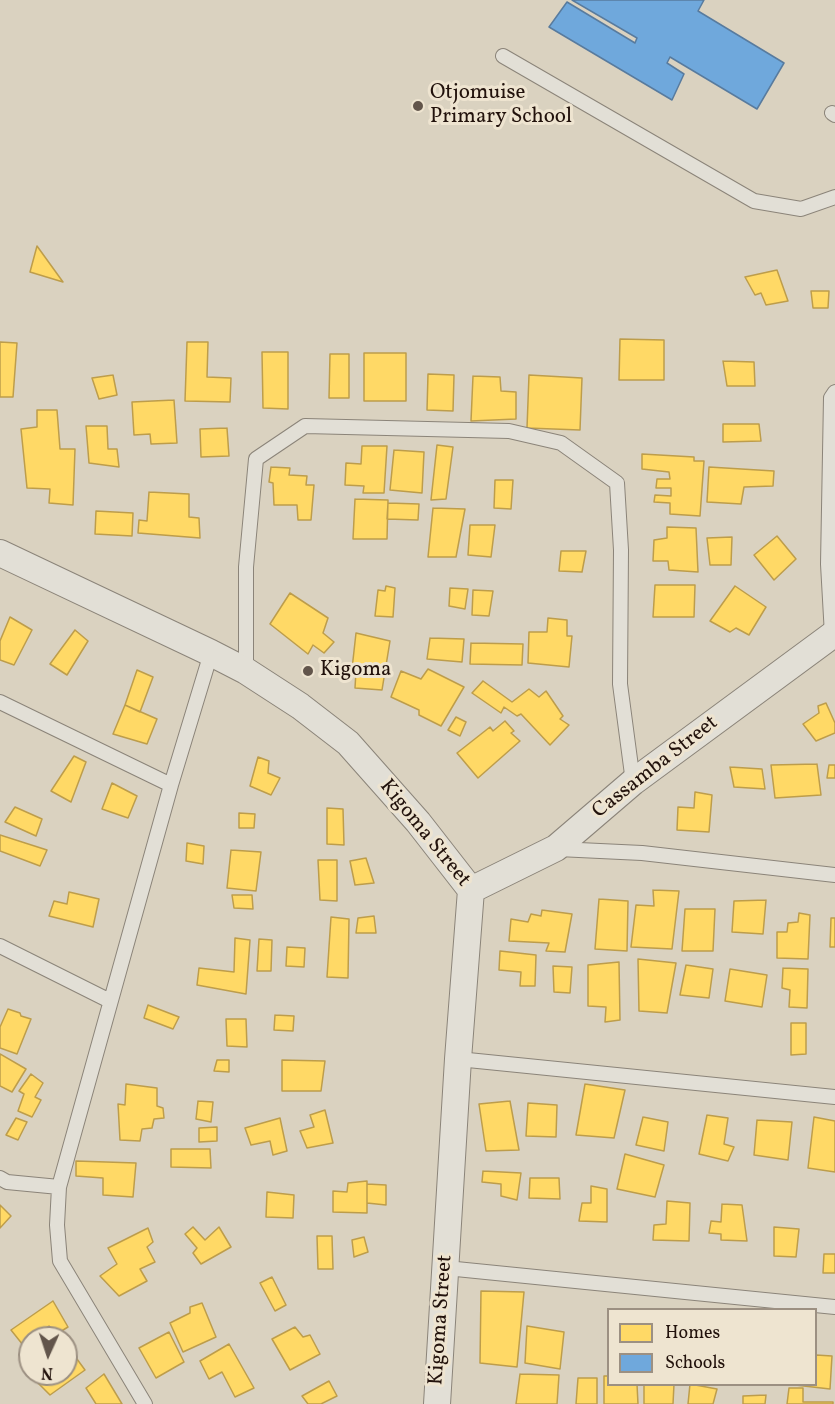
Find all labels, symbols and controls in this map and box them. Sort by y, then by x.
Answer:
place label: Otjomuise Primary School [430,81,572,131]
marker: Otjomuise Primary School [411,99,425,113]
place label: Kigoma [320,658,392,684]
marker: Kigoma [301,664,315,678]
street label: Cassamba Street [588,711,724,825]
street label: Kigoma Street [373,775,475,893]
street label: Kigoma Street [425,1254,459,1386]
legend [607,1308,817,1386]
text: Homes [665,1321,720,1346]
north arrow [18,1326,78,1386]
text: Schools [665,1351,725,1376]
text: N [41,1361,54,1383]

